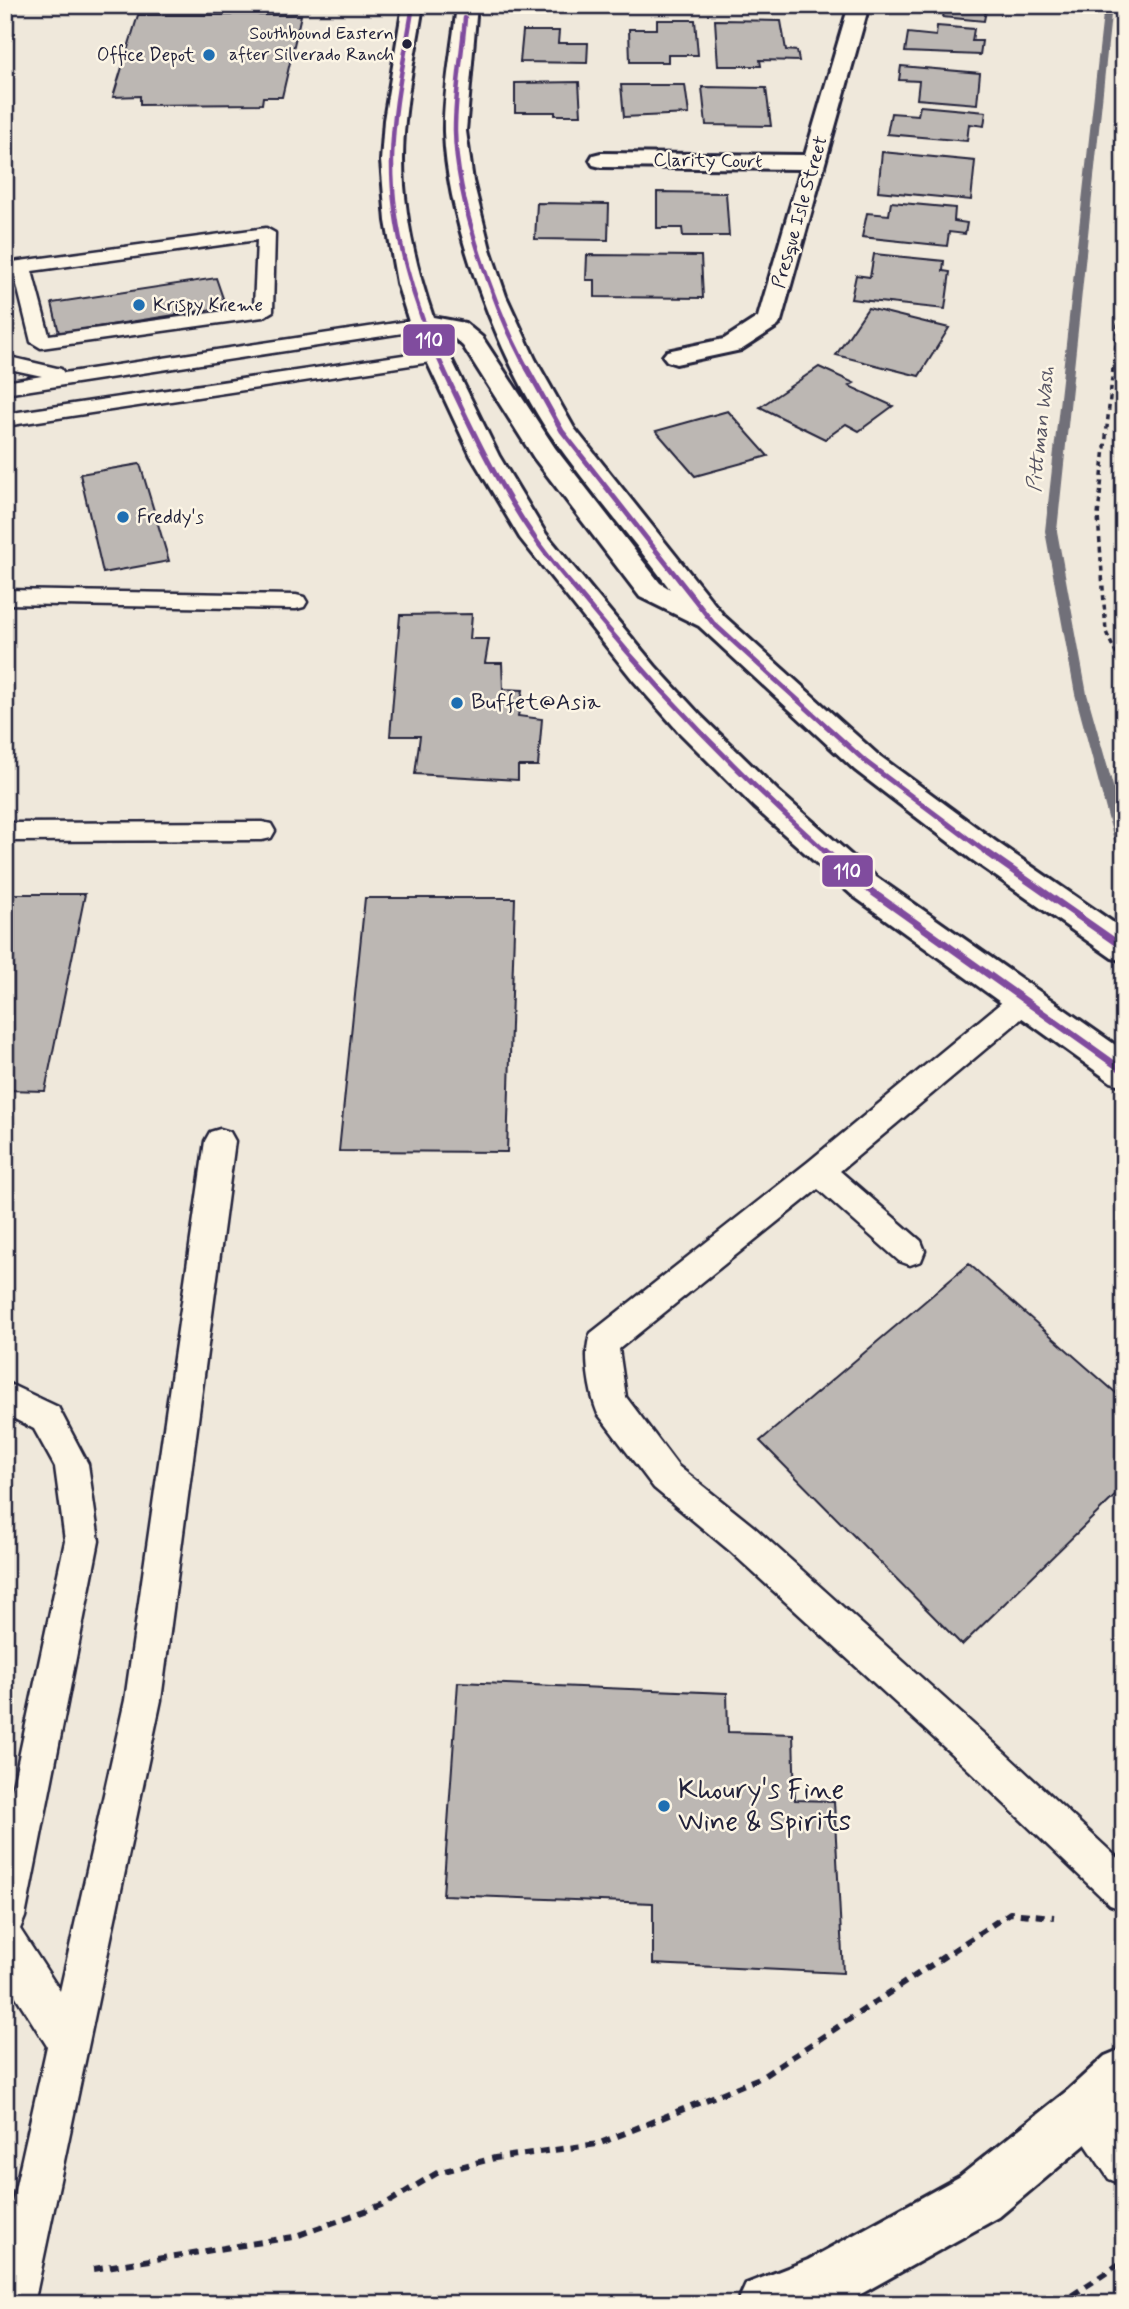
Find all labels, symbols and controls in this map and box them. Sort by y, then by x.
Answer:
place label: Southbound Eastern after Silverado Ranch [229,22,394,67]
marker: Southbound Eastern after Silverado Ranch [400,37,414,51]
place label: Office Depot [97,43,195,68]
marker: Office Depot [201,47,217,63]
street label: Presque Isle Street [766,133,834,291]
street label: Clarity Court [653,148,763,174]
place label: Krispy Kreme [153,293,263,318]
marker: Krispy Kreme [131,297,147,313]
line badge: 110 [402,323,456,357]
text: 110 [415,329,443,354]
water label: Pittman Wash [1020,364,1062,494]
place label: Freddy's [137,505,205,530]
marker: Freddy's [115,509,131,525]
place label: Buffet@Asia [471,688,601,718]
marker: Buffet@Asia [449,695,465,711]
line badge: 110 [821,854,874,888]
text: 110 [833,860,861,885]
place label: Khoury's Fine Wine & Spirits [678,1772,851,1841]
marker: Khoury's Fine Wine & Spirits [656,1798,672,1814]

